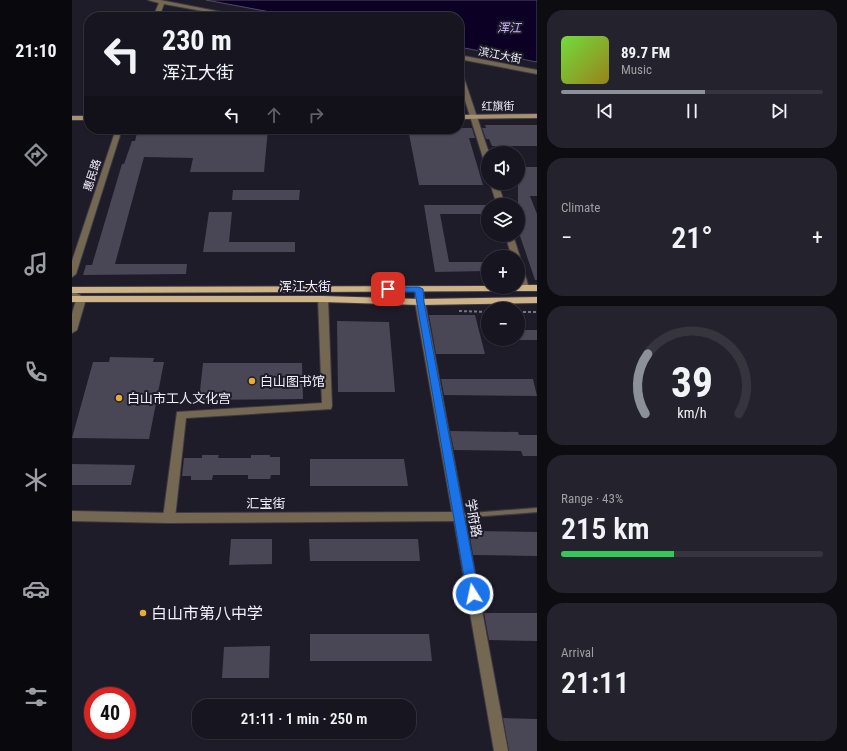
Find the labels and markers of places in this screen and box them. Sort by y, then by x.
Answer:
pin [371,272,405,306]
place label: 白山图书馆 [260,374,325,389]
marker: 白山图书馆 [247,376,257,386]
place label: 白山市工人文化宫 [127,391,231,406]
marker: 白山市工人文化宫 [114,393,124,403]
place label: 白山市第八中学 [151,604,263,623]
marker: 白山市第八中学 [138,608,148,618]

